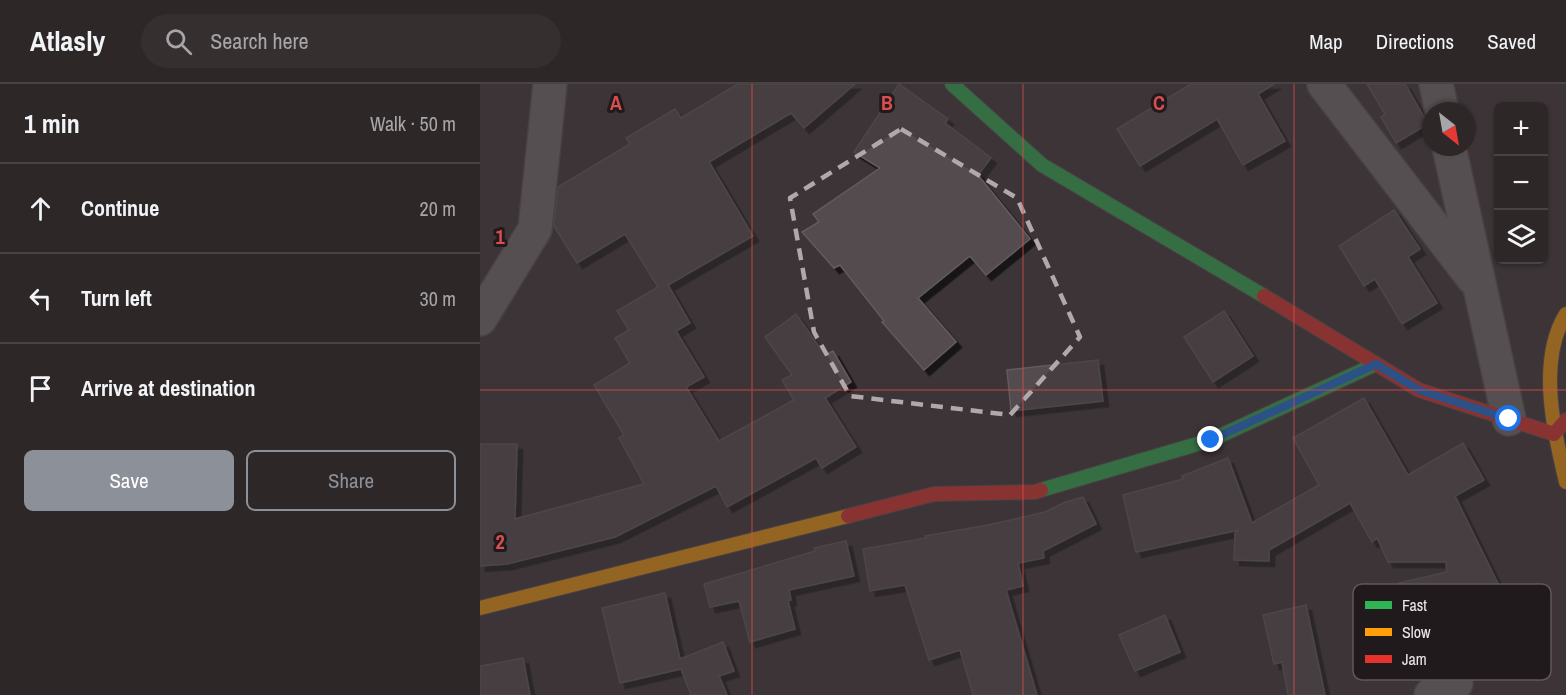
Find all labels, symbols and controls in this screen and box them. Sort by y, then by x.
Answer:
search box [141,14,561,68]
text: Atlasly [30,22,105,60]
icon: search [162,25,195,58]
text: Search here [210,26,309,56]
text: Map [1309,27,1343,56]
text: Directions [1376,27,1454,56]
text: Saved [1487,27,1536,56]
text: A [610,89,622,116]
text: B [881,89,893,116]
text: C [1153,89,1165,116]
north arrow [1422,102,1476,156]
map controls [1494,102,1548,264]
button: + [1494,102,1548,156]
text: 1 min [24,106,80,141]
text: Walk · 50 m [370,110,456,137]
button: − [1494,156,1548,210]
icon: ahead [24,192,57,225]
text: Continue [81,193,159,223]
text: 20 m [420,195,456,222]
button: layers [1494,210,1548,264]
text: 1 [495,223,505,250]
icon: left [24,282,57,315]
text: Turn left [81,283,152,313]
text: 30 m [420,285,456,312]
icon: arrive [24,372,57,405]
text: Arrive at destination [81,373,255,403]
route start [1495,405,1521,431]
route end [1197,426,1223,452]
button: Save [24,450,234,511]
button: Share [246,450,456,511]
text: 2 [495,528,505,555]
legend [1353,584,1551,680]
text: Fast [1402,594,1427,616]
text: Slow [1402,621,1431,643]
text: Jam [1402,648,1427,670]

